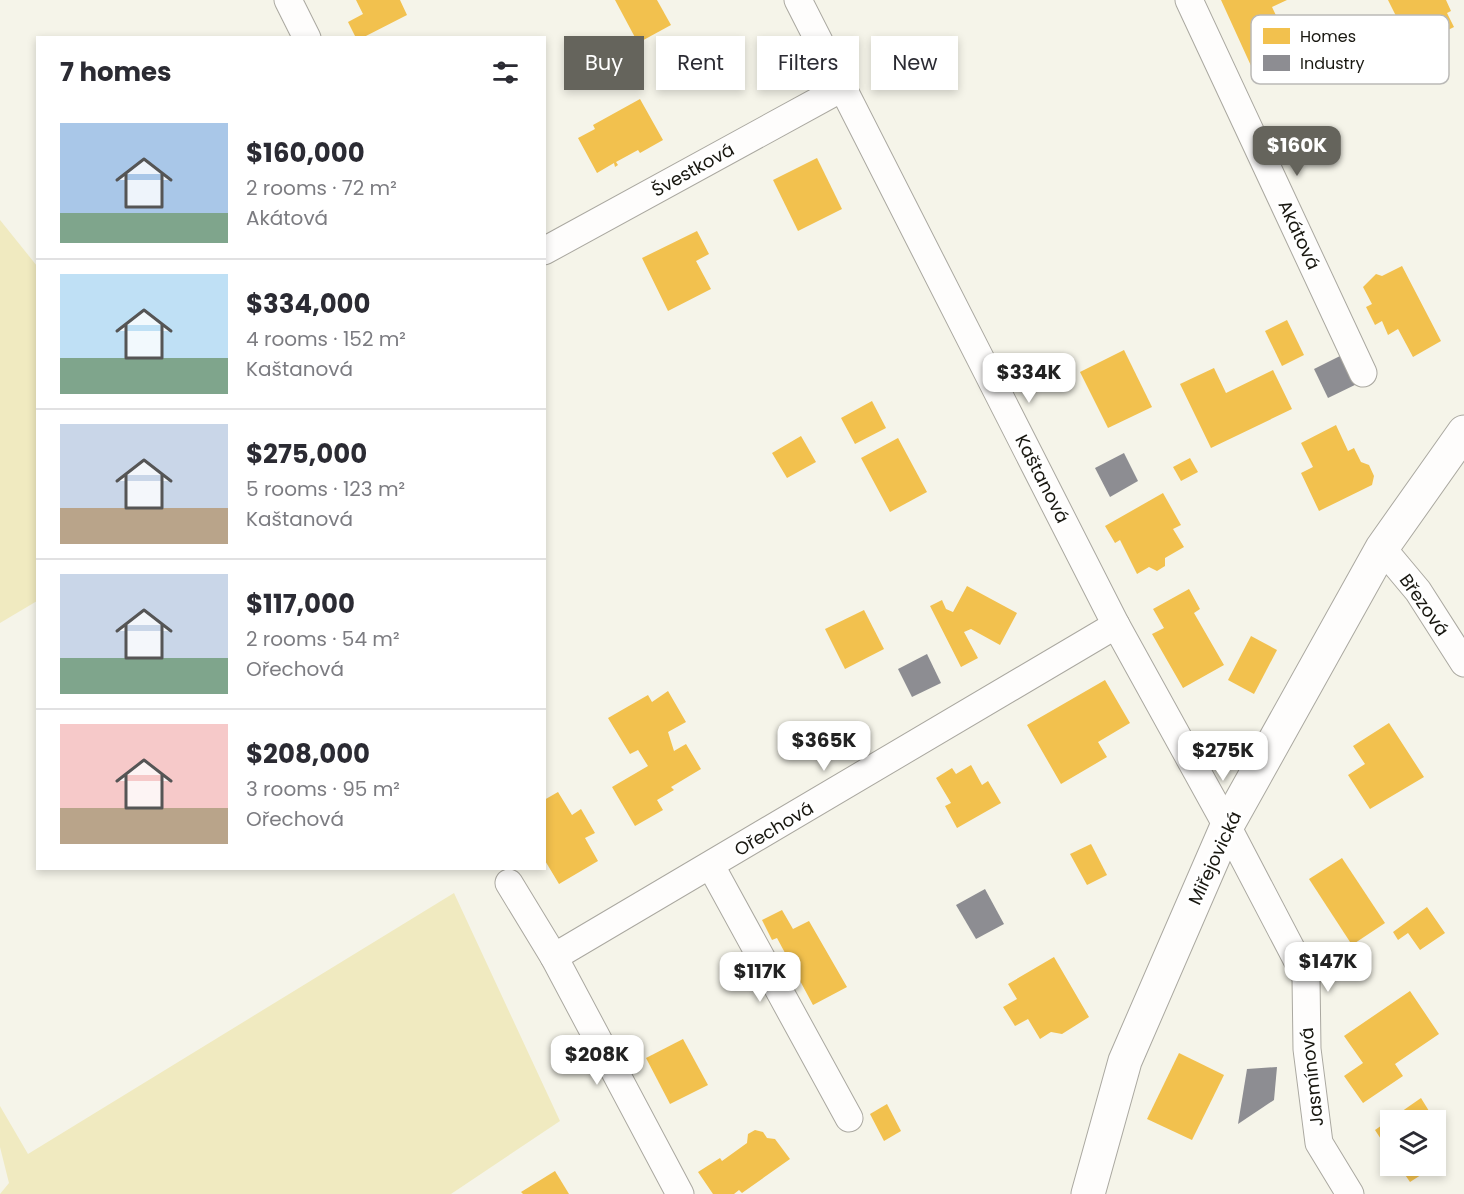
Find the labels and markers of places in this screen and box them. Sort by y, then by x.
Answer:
pin: $160K [1255,126,1339,177]
pin: $334K [987,353,1071,404]
pin: $365K [782,721,866,772]
pin: $275K [1181,731,1265,782]
pin: $147K [1286,942,1370,993]
pin: $117K [718,952,802,1003]
pin: $208K [555,1035,639,1086]

